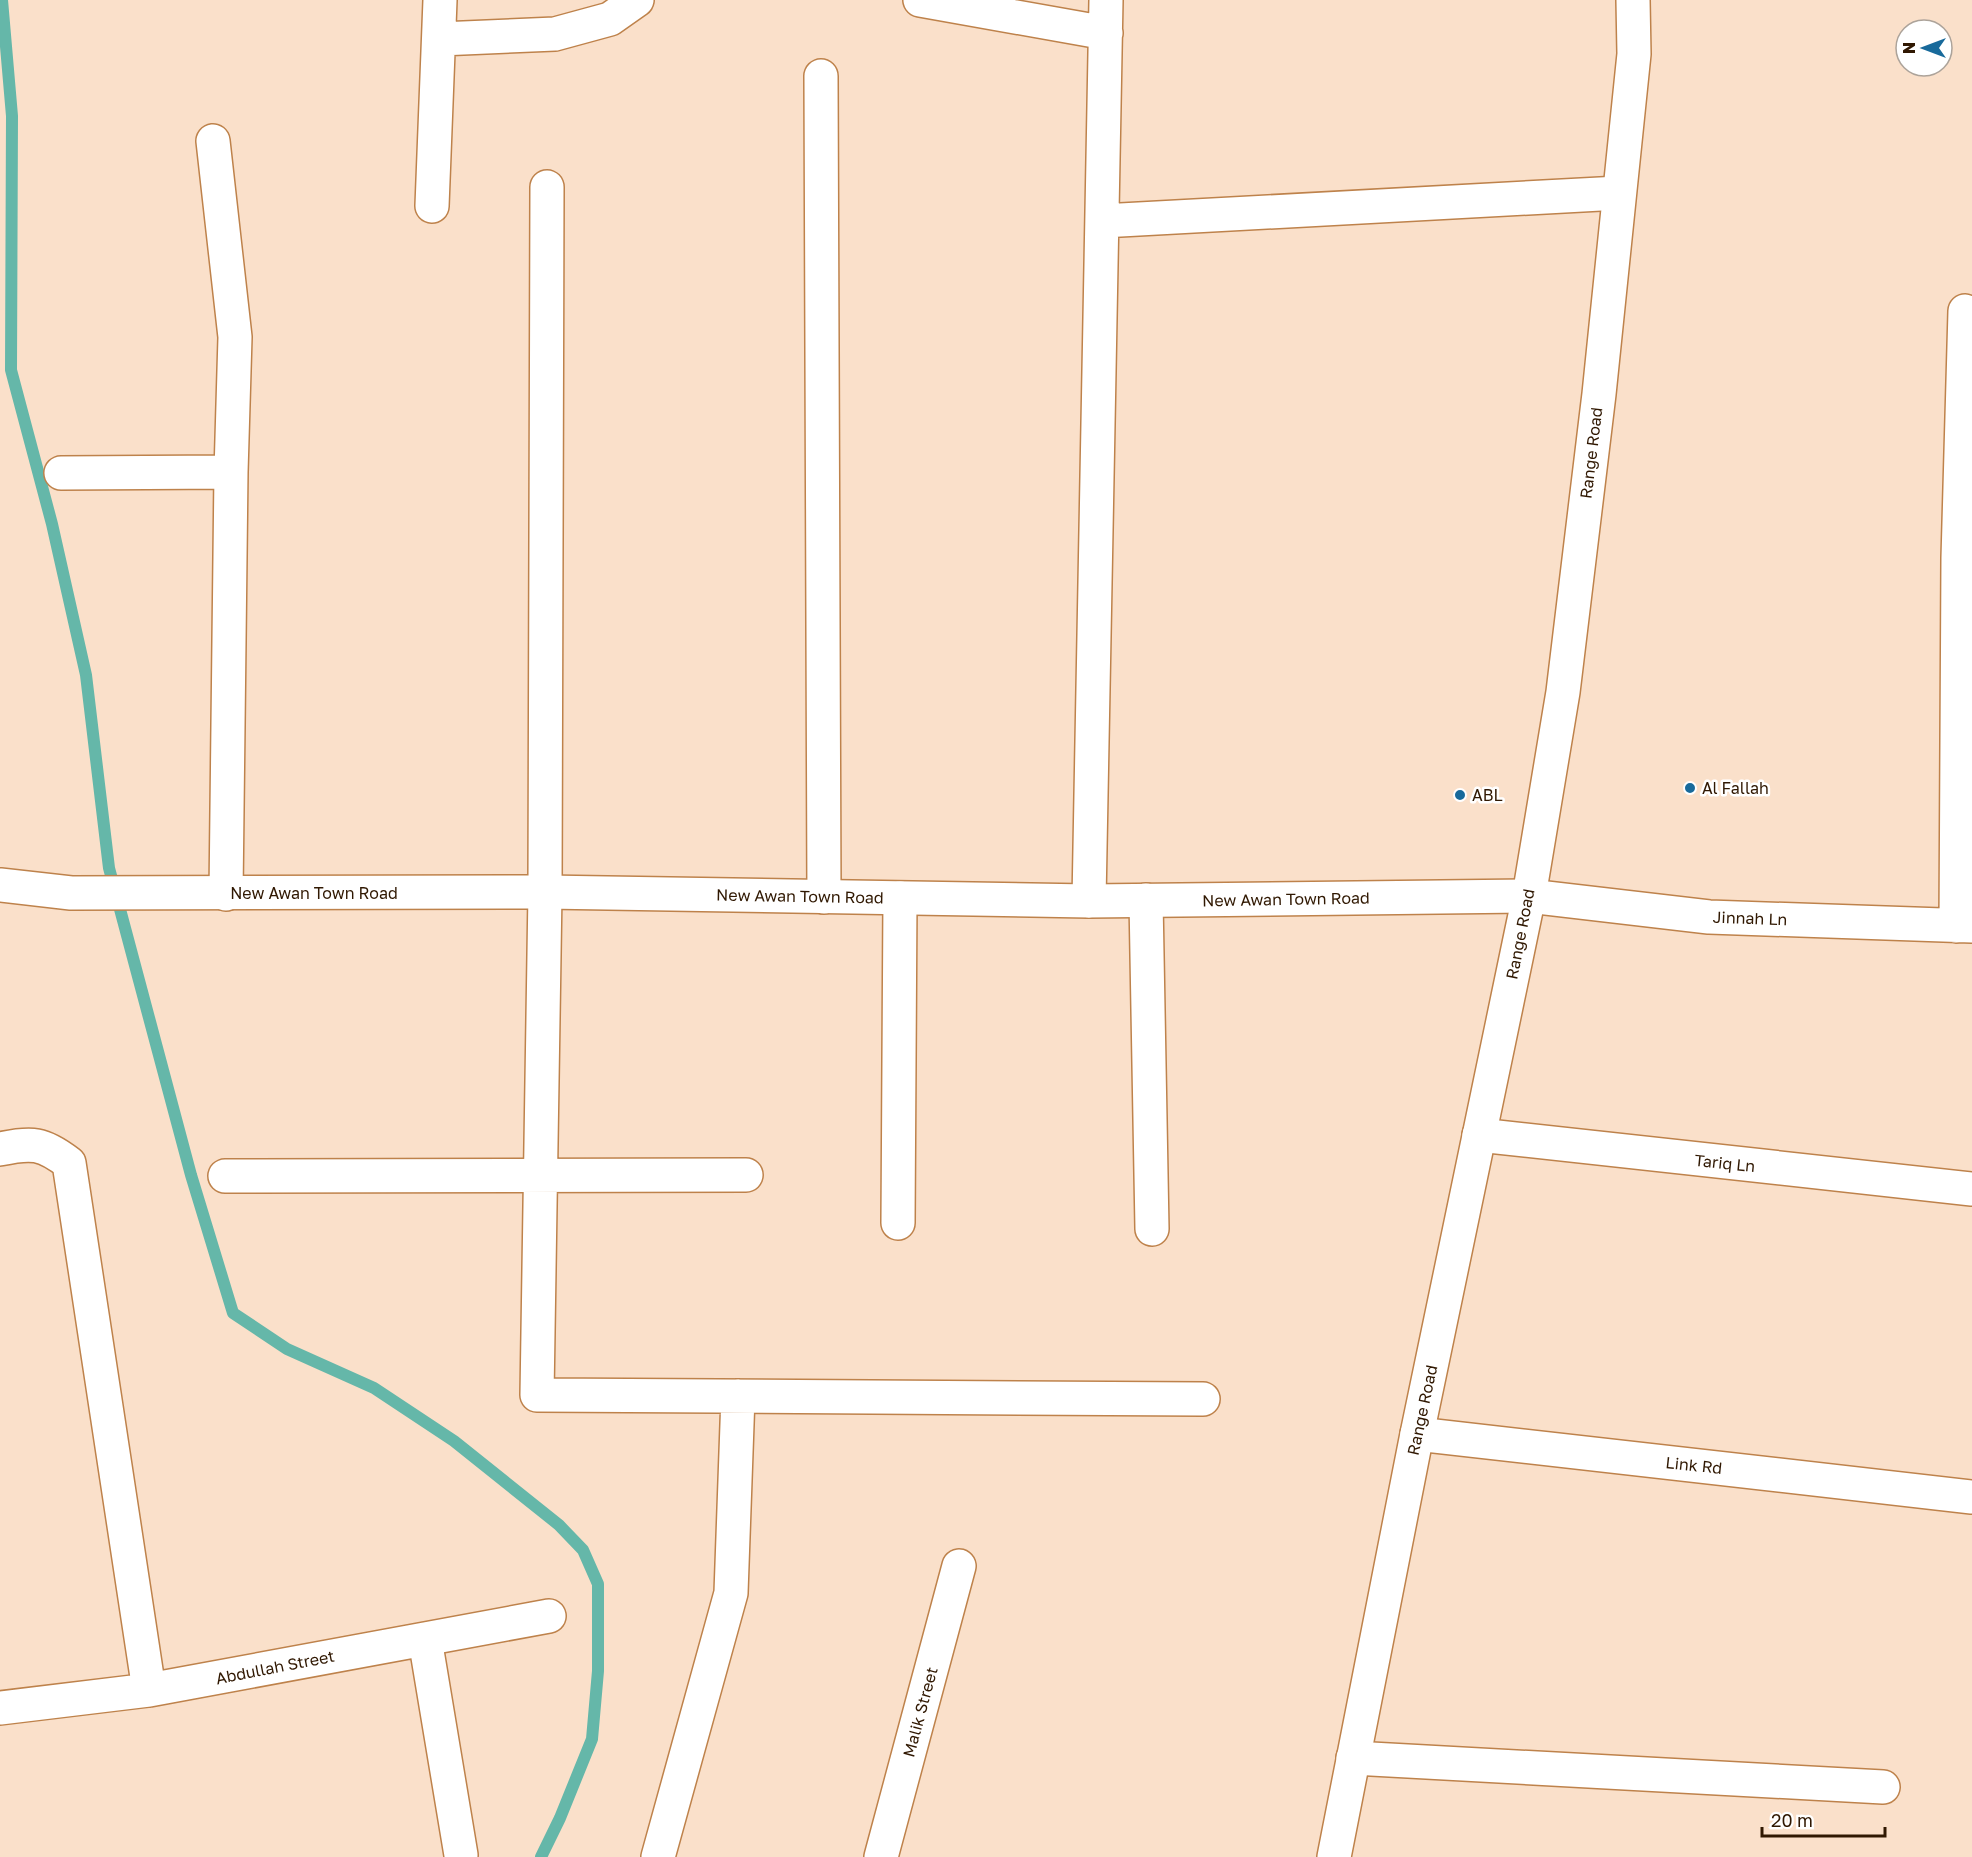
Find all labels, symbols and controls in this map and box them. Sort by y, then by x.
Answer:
north arrow [1894,18,1954,78]
text: N [1899,42,1919,54]
street label: Range Road [1575,406,1607,500]
place label: Al Fallah [1702,778,1769,798]
marker: Al Fallah [1683,781,1697,795]
place label: ABL [1472,785,1503,805]
marker: ABL [1453,788,1467,802]
street label: New Awan Town Road [230,883,398,903]
street label: New Awan Town Road [716,885,884,907]
street label: Range Road [1501,887,1539,981]
street label: New Awan Town Road [1202,888,1370,910]
street label: Jinnah Ln [1712,907,1788,929]
street label: Tariq Ln [1694,1150,1756,1176]
street label: Range Road [1403,1363,1441,1457]
street label: Link Rd [1665,1452,1723,1478]
street label: Abdullah Street [214,1646,336,1688]
street label: Malik Street [898,1665,942,1759]
scale bar [1762,1800,1885,1838]
text: 20 m [1771,1809,1813,1831]

